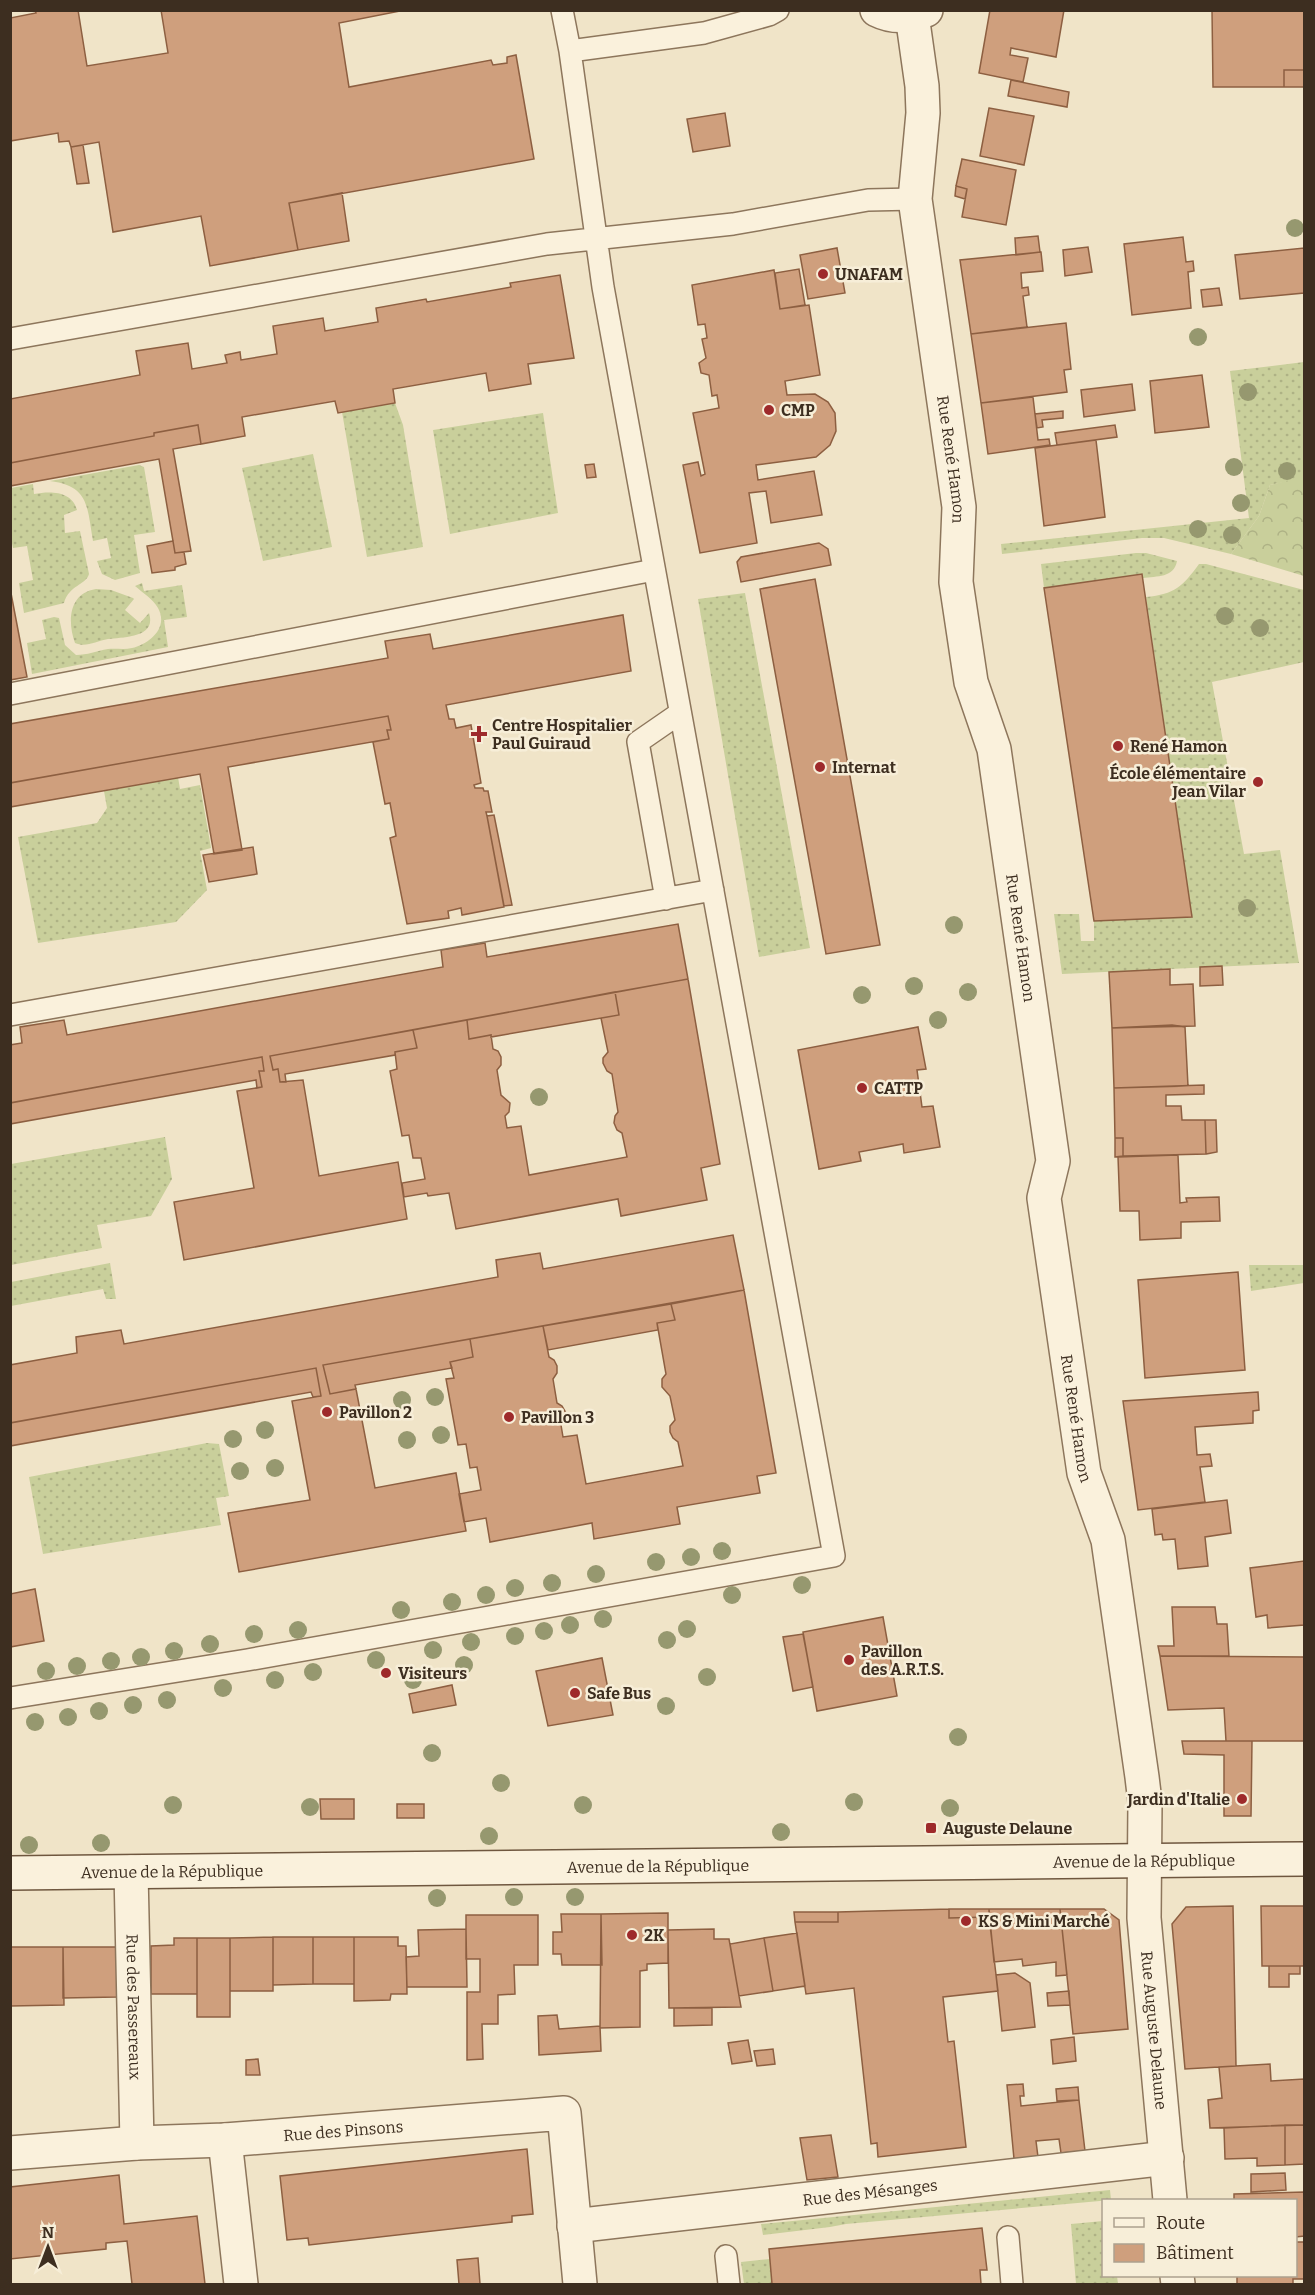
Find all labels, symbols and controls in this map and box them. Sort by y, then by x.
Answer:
place label: UNAFAM [835,265,903,284]
marker: UNAFAM [816,267,830,281]
street label: Rue René Hamon [934,394,969,524]
place label: CMP [781,401,815,420]
marker: CMP [762,403,776,417]
place label: Centre Hospitalier Paul Guiraud [492,716,632,753]
marker: Centre Hospitalier Paul Guiraud [470,725,488,743]
place label: René Hamon [1130,737,1228,756]
marker: René Hamon [1111,739,1125,753]
place label: Internat [832,758,897,777]
marker: Internat [813,760,827,774]
place label: École élémentaire Jean Vilar [1109,762,1246,801]
marker: École élémentaire Jean Vilar [1251,775,1265,789]
street label: Rue René Hamon [1002,873,1040,1003]
place label: CATTP [874,1079,923,1098]
marker: CATTP [855,1081,869,1095]
street label: Rue René Hamon [1057,1353,1096,1485]
place label: Pavillon 2 [339,1403,412,1422]
marker: Pavillon 2 [320,1405,334,1419]
place label: Pavillon 3 [521,1408,594,1427]
marker: Pavillon 3 [502,1410,516,1424]
place label: Pavillon des A.R.T.S. [861,1642,944,1679]
marker: Pavillon des A.R.T.S. [842,1653,856,1667]
place label: Visiteurs [398,1664,467,1683]
marker: Visiteurs [379,1666,393,1680]
place label: Safe Bus [587,1684,651,1703]
marker: Safe Bus [568,1686,582,1700]
place label: Jardin d'Italie [1126,1790,1230,1809]
marker: Jardin d'Italie [1235,1792,1249,1806]
place label: Auguste Delaune [943,1819,1072,1838]
marker: Auguste Delaune [924,1821,938,1835]
street label: Avenue de la République [1053,1850,1235,1871]
street label: Avenue de la République [567,1856,749,1876]
street label: Avenue de la République [81,1861,263,1882]
place label: KS & Mini Marché [978,1912,1110,1931]
marker: KS & Mini Marché [959,1914,973,1928]
place label: 2K [644,1926,665,1945]
marker: 2K [625,1928,639,1942]
street label: Rue des Passereaux [123,1934,145,2080]
street label: Rue Auguste Delaune [1138,1950,1171,2110]
street label: Rue des Pinsons [282,2116,404,2145]
street label: Rue des Mésanges [802,2175,939,2209]
legend [1102,2199,1297,2277]
text: Route [1156,2212,1205,2234]
north arrow [18,2217,78,2277]
text: N [42,2223,54,2242]
text: Bâtiment [1156,2242,1234,2264]

